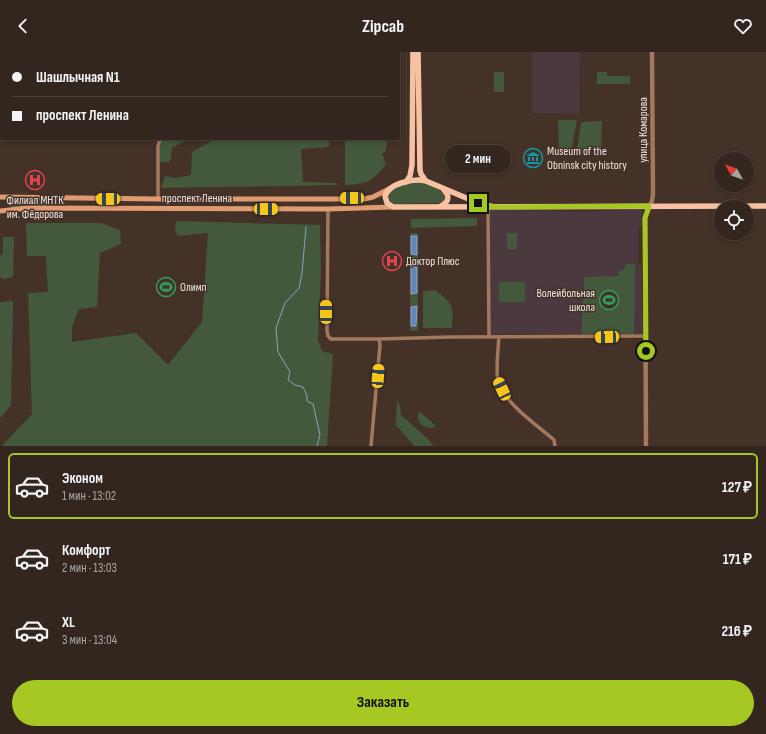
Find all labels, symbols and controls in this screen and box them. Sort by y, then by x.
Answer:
icon: back [12,15,34,37]
icon: heart [732,15,754,37]
text: Zipcab [362,16,404,37]
text: Шашлычная N1 [36,68,120,87]
street label: улица Комарова [636,97,651,163]
text: проспект Ленина [36,106,129,125]
place label: Museum of the Obninsk сity history [547,144,627,173]
callout: 2 мин [445,145,511,173]
museum icon: Museum of the Obninsk сity history [522,147,544,169]
text: 2 мин [465,151,491,167]
north arrow [714,152,754,192]
map controls [714,152,754,240]
hospital icon: Филиал МНТК им. Фёдорова [24,169,46,191]
street label: проспект Ленина [162,191,233,206]
car [340,192,364,204]
place label: Филиал МНТК им. Фёдорова [6,193,64,222]
car [96,193,120,205]
route end [469,194,487,212]
button: locate [714,200,754,240]
car [254,203,278,215]
hospital icon: Доктор Плюс [381,250,403,272]
place label: Доктор Плюс [406,254,460,269]
sports icon: Олимп [155,276,177,298]
place label: Олимп [180,280,207,295]
place label: Волейбольная школа [536,286,595,315]
sports icon: Волейбольная школа [598,289,620,311]
car [320,300,332,324]
car [595,331,619,343]
route start [637,342,655,360]
car [371,364,385,388]
car [491,376,513,402]
icon: car [14,468,50,504]
text: Эконом [62,469,103,488]
text: 127 ₽ [722,478,752,497]
text: 1 мин · 13:02 [62,488,116,504]
icon: car [14,540,50,576]
text: Комфорт [62,541,111,560]
text: 171 ₽ [723,550,752,569]
text: 2 мин · 13:03 [62,560,117,576]
icon: car [14,612,50,648]
text: XL [62,613,75,632]
text: 216 ₽ [721,622,752,641]
text: 3 мин · 13:04 [62,632,117,648]
button: Заказать [12,680,754,726]

